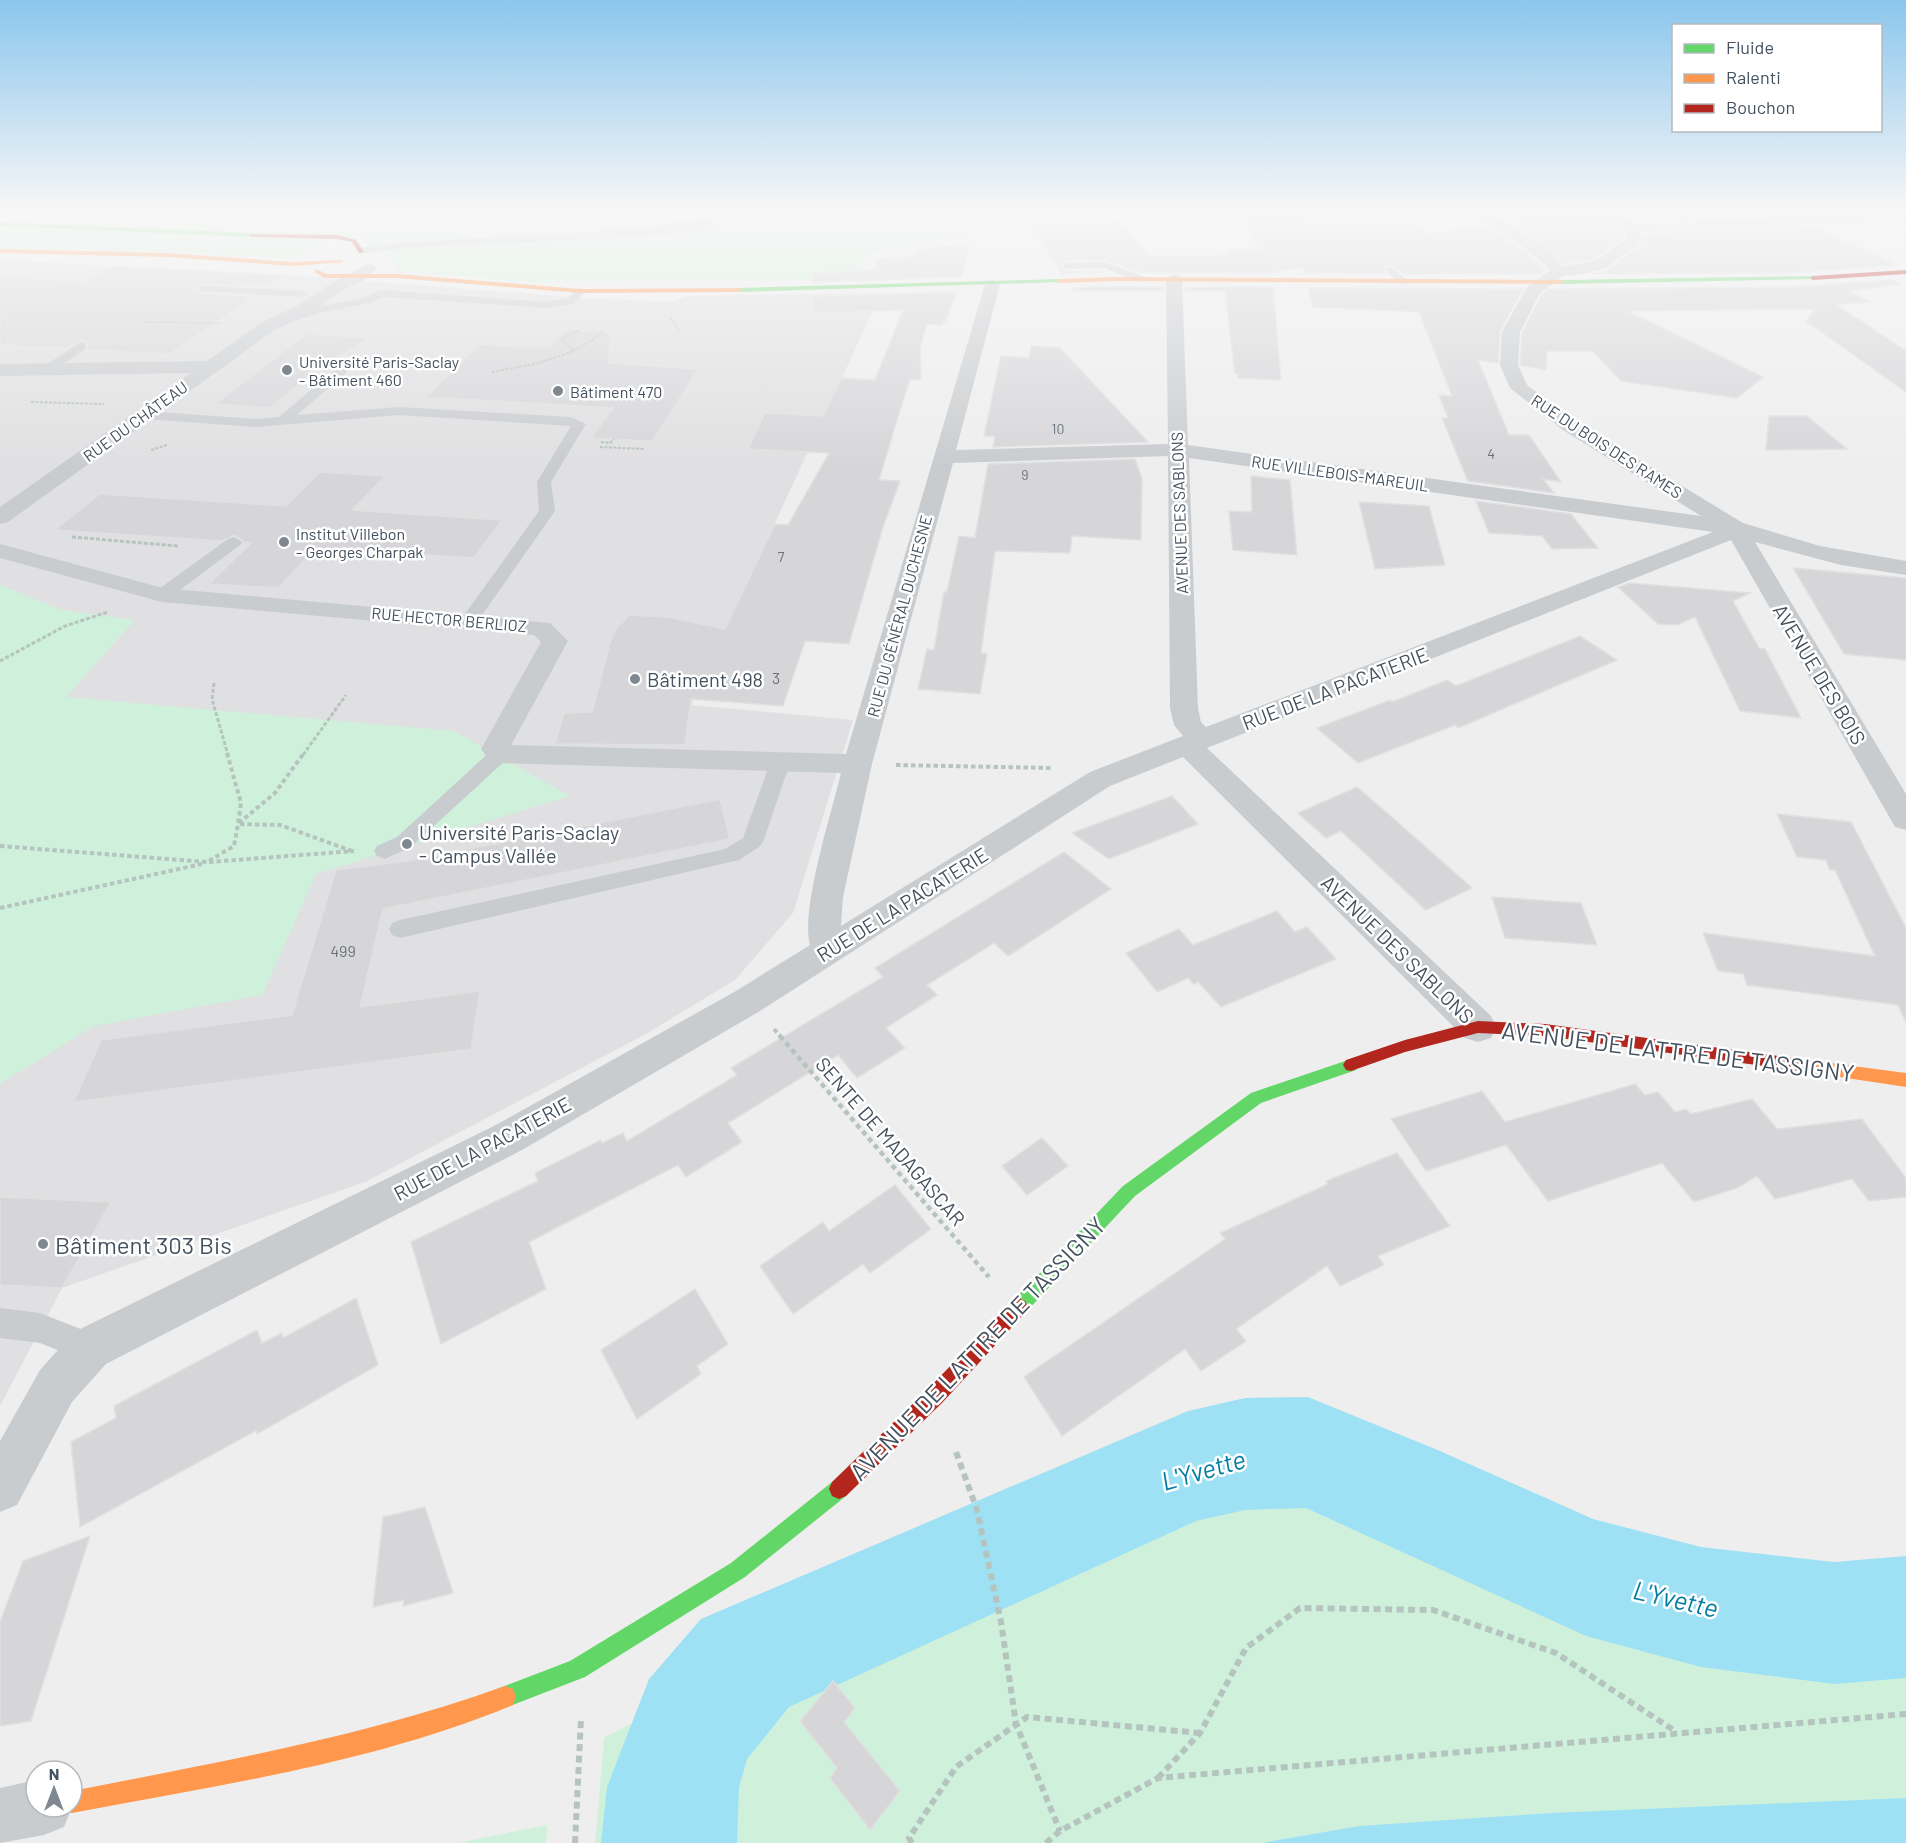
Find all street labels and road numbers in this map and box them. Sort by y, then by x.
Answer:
street label: RUE DU CHÂTEAU [79,377,191,465]
street label: RUE DU BOIS DES RAMES [1528,390,1686,502]
street label: AVENUE DES SABLONS [1167,432,1191,594]
street label: RUE VILLEBOIS-MAREUIL [1250,451,1430,495]
street label: RUE DU GÉNÉRAL DUCHESNE [863,513,935,719]
street label: AVENUE DES BOIS [1769,600,1871,748]
street label: RUE HECTOR BERLIOZ [371,603,527,635]
street label: RUE DE LA PACATERIE [1239,641,1431,735]
street label: RUE DE LA PACATERIE [812,842,992,966]
street label: AVENUE DES SABLONS [1317,870,1479,1028]
street label: AVENUE DE LATTRE DE TASSIGNY [1500,1015,1856,1087]
street label: SENTE DE MADAGASCAR [811,1052,971,1230]
street label: RUE DE LA PACATERIE [389,1091,575,1205]
street label: AVENUE DE LATTRE DE TASSIGNY [843,1210,1111,1486]

